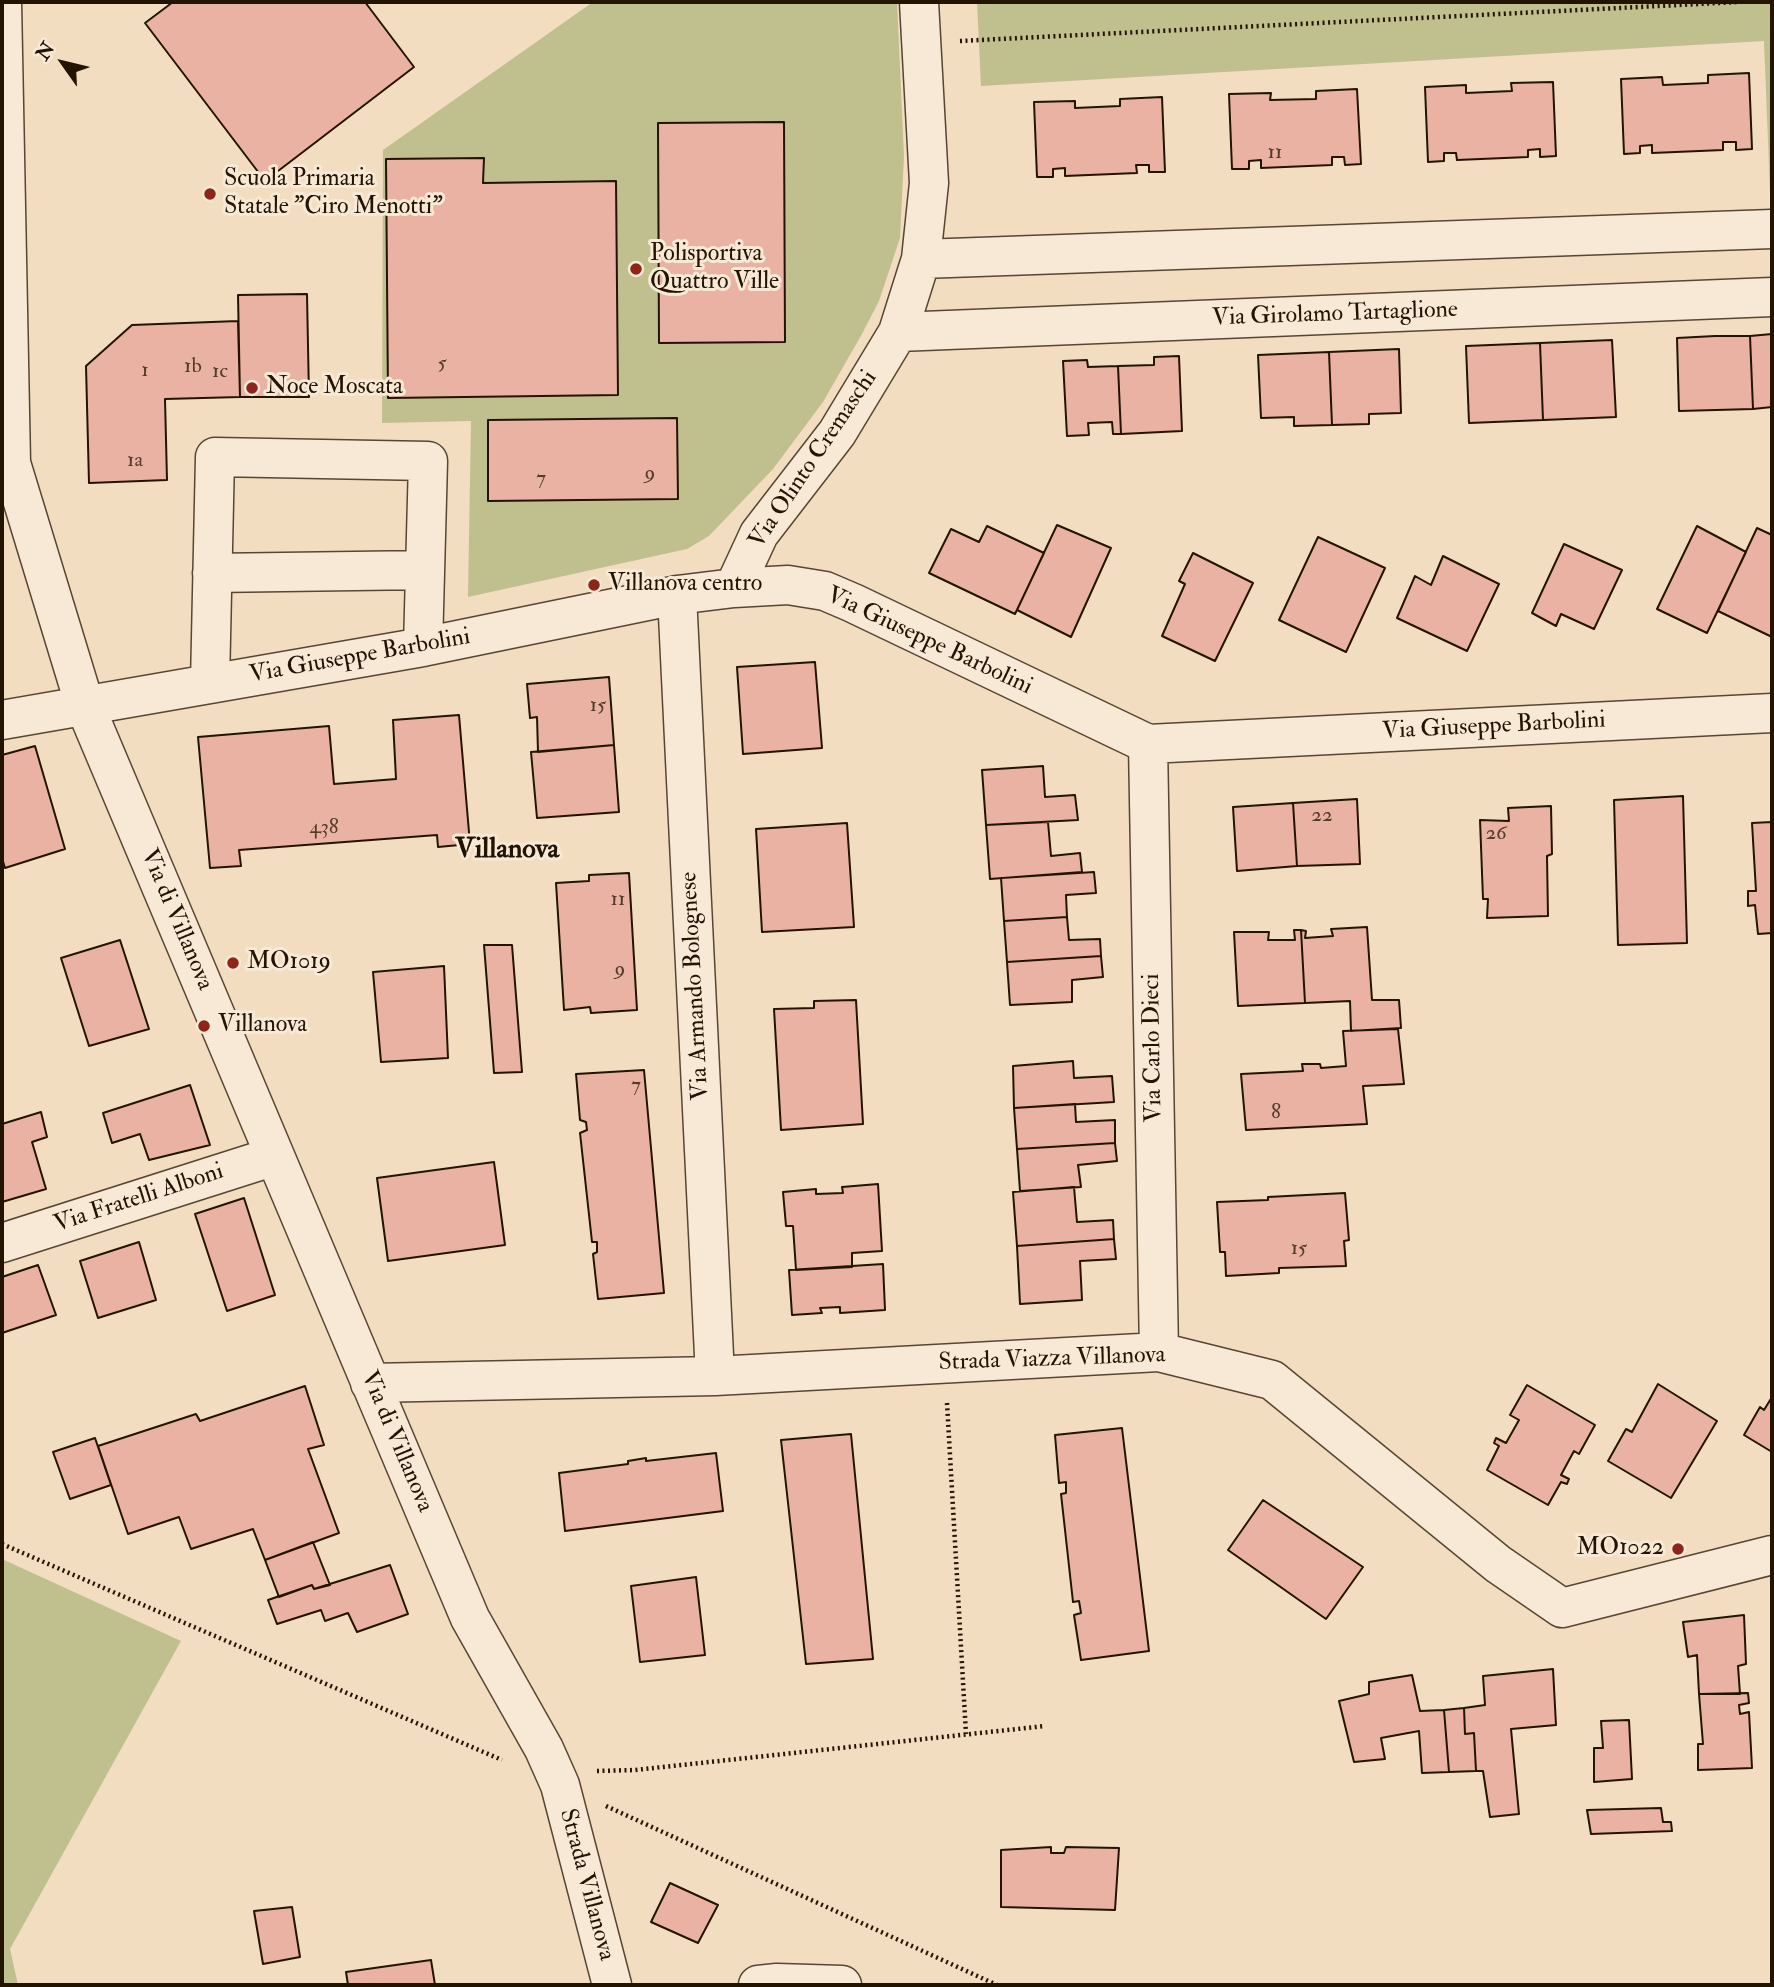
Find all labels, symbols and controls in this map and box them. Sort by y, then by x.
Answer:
north arrow [28,28,98,98]
text: N [31,37,60,65]
house number: 11 [1268,140,1282,166]
place label: Scuola Primaria Statale "Ciro Menotti" [224,166,443,222]
marker: Scuola Primaria Statale "Ciro Menotti" [202,186,218,202]
place label: Polisportiva Quattro Ville [650,241,779,297]
marker: Polisportiva Quattro Ville [628,261,644,277]
street label: Via Girolamo Tartaglione [1212,296,1458,334]
house number: 5 [437,351,447,377]
house number: 1b [184,354,202,380]
house number: 1 [141,358,149,384]
house number: 1c [212,359,228,385]
street label: Via Olinto Cremaschi [744,366,884,554]
place label: Noce Moscata [266,374,403,402]
marker: Noce Moscata [244,380,260,396]
house number: 1a [127,448,143,474]
house number: 9 [645,461,655,487]
house number: 7 [536,466,546,492]
place label: Villanova centro [608,571,762,599]
marker: Villanova centro [586,577,602,593]
street label: Via Giuseppe Barbolini [822,582,1036,702]
street label: Via Giuseppe Barbolini [247,623,473,691]
house number: 15 [590,693,606,719]
street label: Via Giuseppe Barbolini [1382,707,1606,747]
house number: 22 [1311,803,1333,829]
house number: 438 [309,815,339,841]
house number: 26 [1485,821,1507,847]
district label: Villanova [455,834,559,868]
street label: Via di Villanova [133,845,219,995]
street label: Via Armando Bolognese [676,871,716,1101]
house number: 11 [611,887,625,913]
place label: MO1019 [247,949,331,977]
marker: MO1019 [225,955,241,971]
house number: 9 [615,957,625,983]
street label: Via Carlo Dieci [1138,973,1170,1123]
place label: Villanova [218,1012,307,1040]
marker: Villanova [196,1018,212,1034]
house number: 7 [631,1073,641,1099]
house number: 8 [1271,1100,1281,1126]
street label: Via Fratelli Alboni [51,1158,227,1240]
house number: 15 [1291,1236,1307,1262]
street label: Strada Viazza Villanova [938,1342,1166,1378]
street label: Via di Villanova [353,1367,439,1517]
place label: MO1022 [1576,1535,1664,1563]
marker: MO1022 [1670,1541,1686,1557]
street label: Strada Villanova [552,1806,620,1964]

